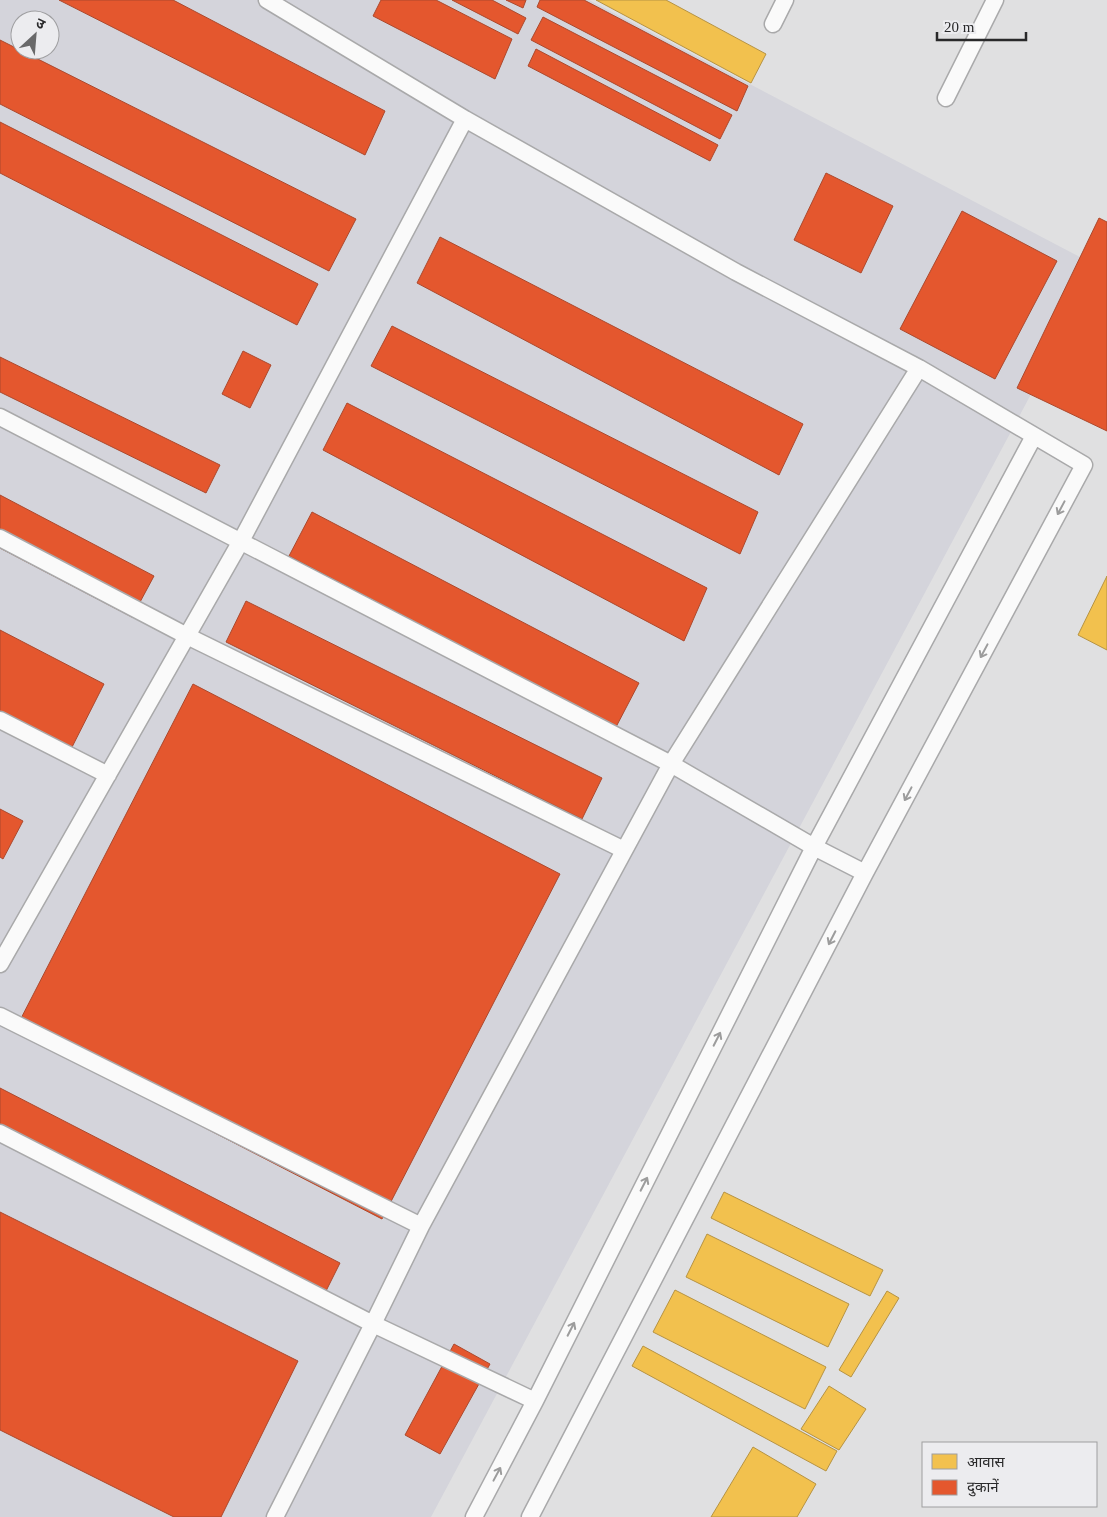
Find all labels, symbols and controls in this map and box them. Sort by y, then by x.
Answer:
north arrow [10,10,60,60]
scale bar [937,10,1026,42]
text: उ [34,15,48,33]
text: 20 m [944,19,975,35]
one-way arrow [1056,500,1066,515]
one-way arrow [979,643,989,658]
one-way arrow [903,786,912,801]
one-way arrow [827,930,837,945]
one-way arrow [713,1032,722,1047]
one-way arrow [640,1177,649,1192]
one-way arrow [567,1322,576,1337]
legend [922,1442,1097,1507]
text: आवास [967,1454,1006,1470]
one-way arrow [493,1467,502,1482]
text: दुकानें [967,1478,999,1497]

